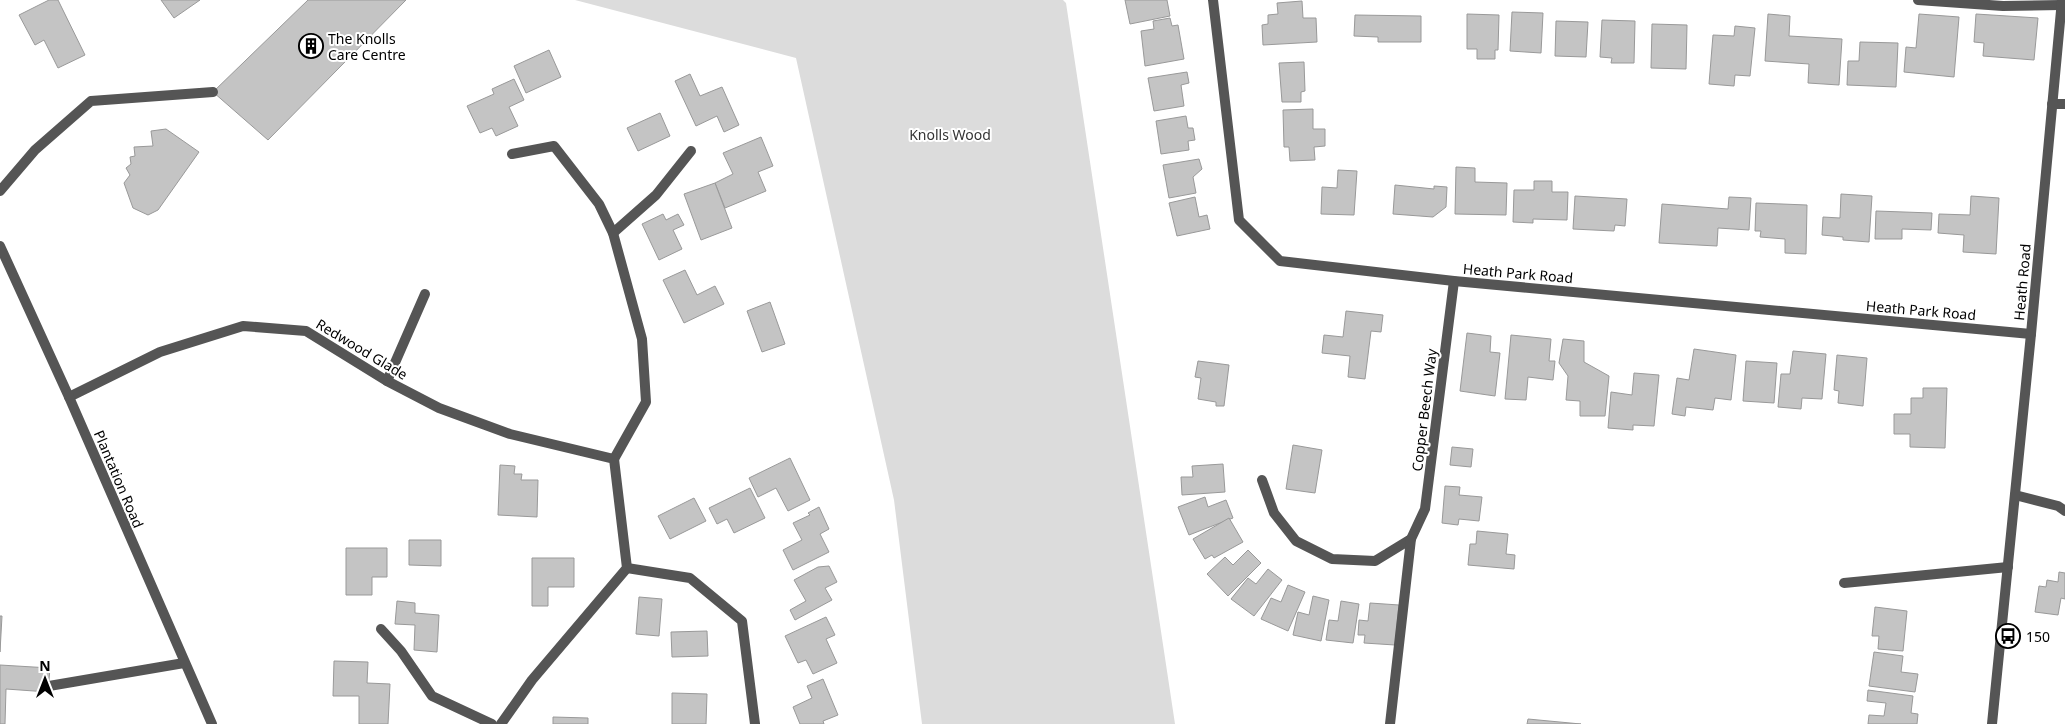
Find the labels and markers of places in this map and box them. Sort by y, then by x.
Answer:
place label: The Knolls Care Centre [328,29,406,64]
building icon: The Knolls Care Centre [298,33,324,59]
bus stop icon: 150 [1995,623,2021,649]
place label: 150 [2026,627,2050,646]

